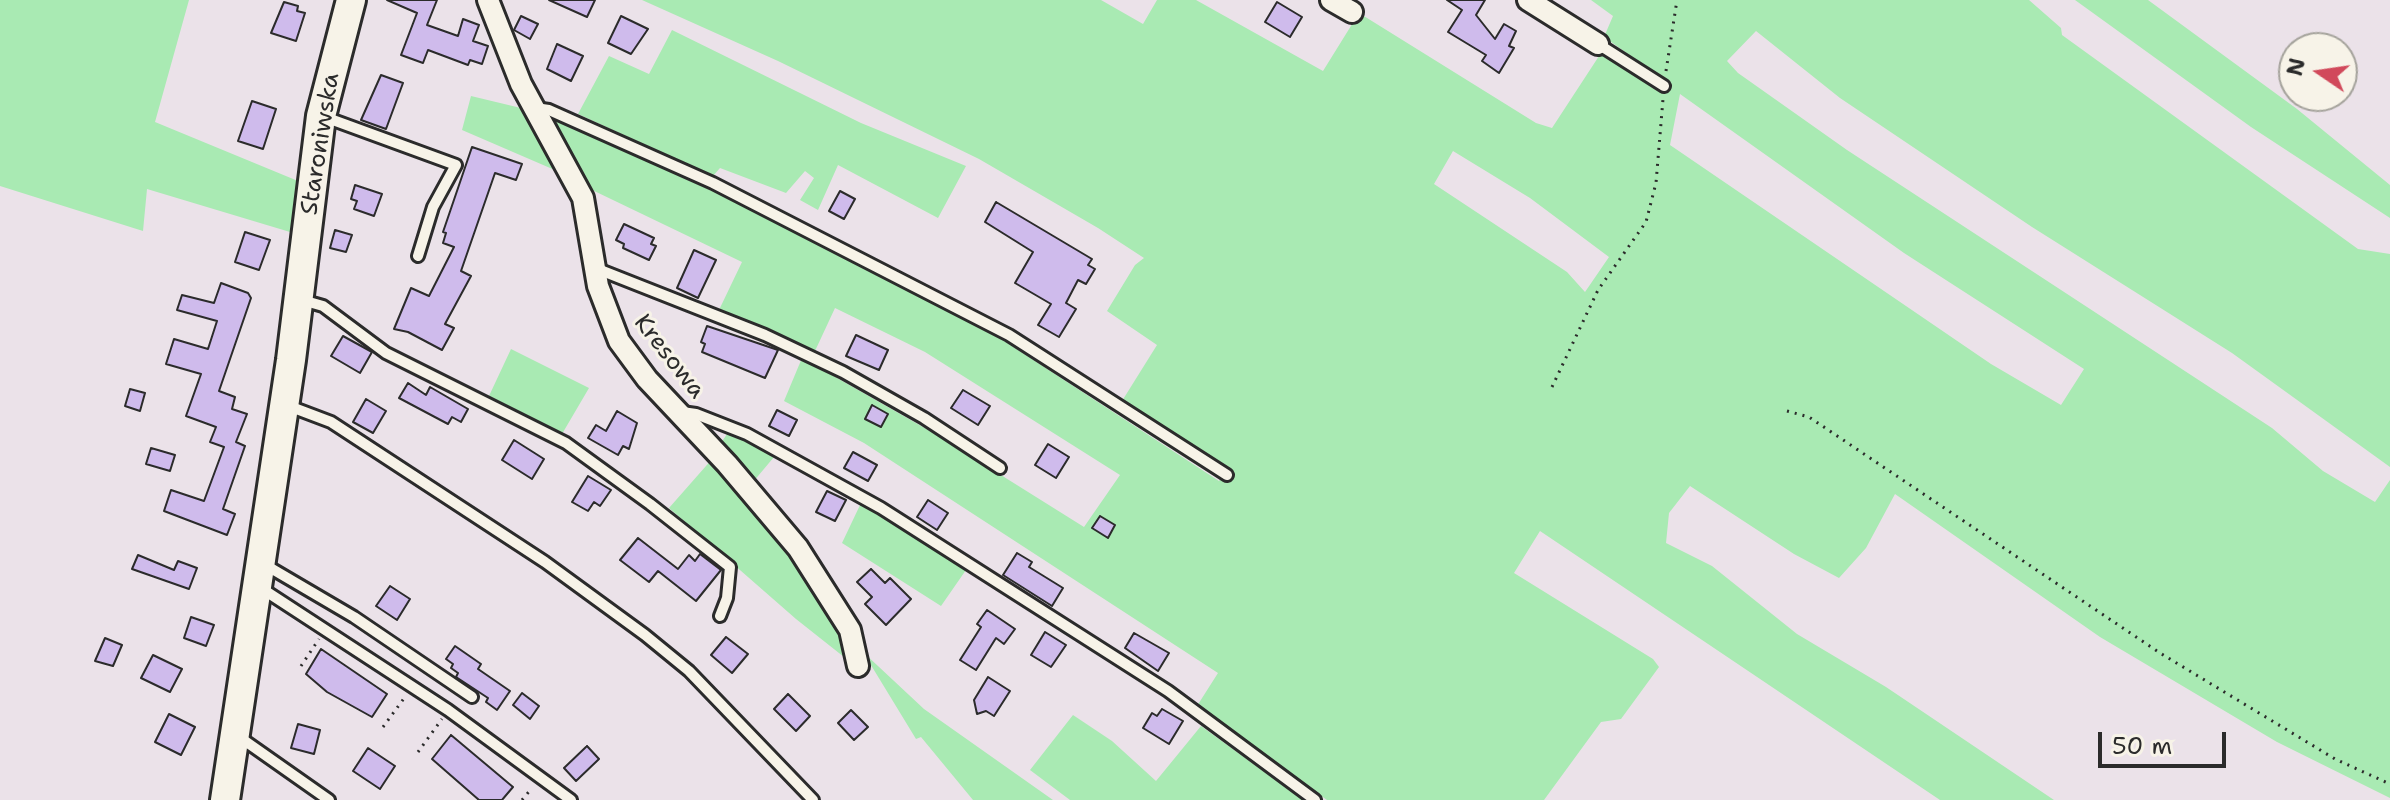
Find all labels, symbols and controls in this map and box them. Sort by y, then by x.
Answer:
north arrow [2278,32,2358,112]
text: N [2280,55,2312,79]
street label: Staroniwska [296,71,346,217]
street label: Kresowa [627,309,711,405]
scale bar [2102,716,2230,766]
text: 50 m [2112,730,2172,762]

